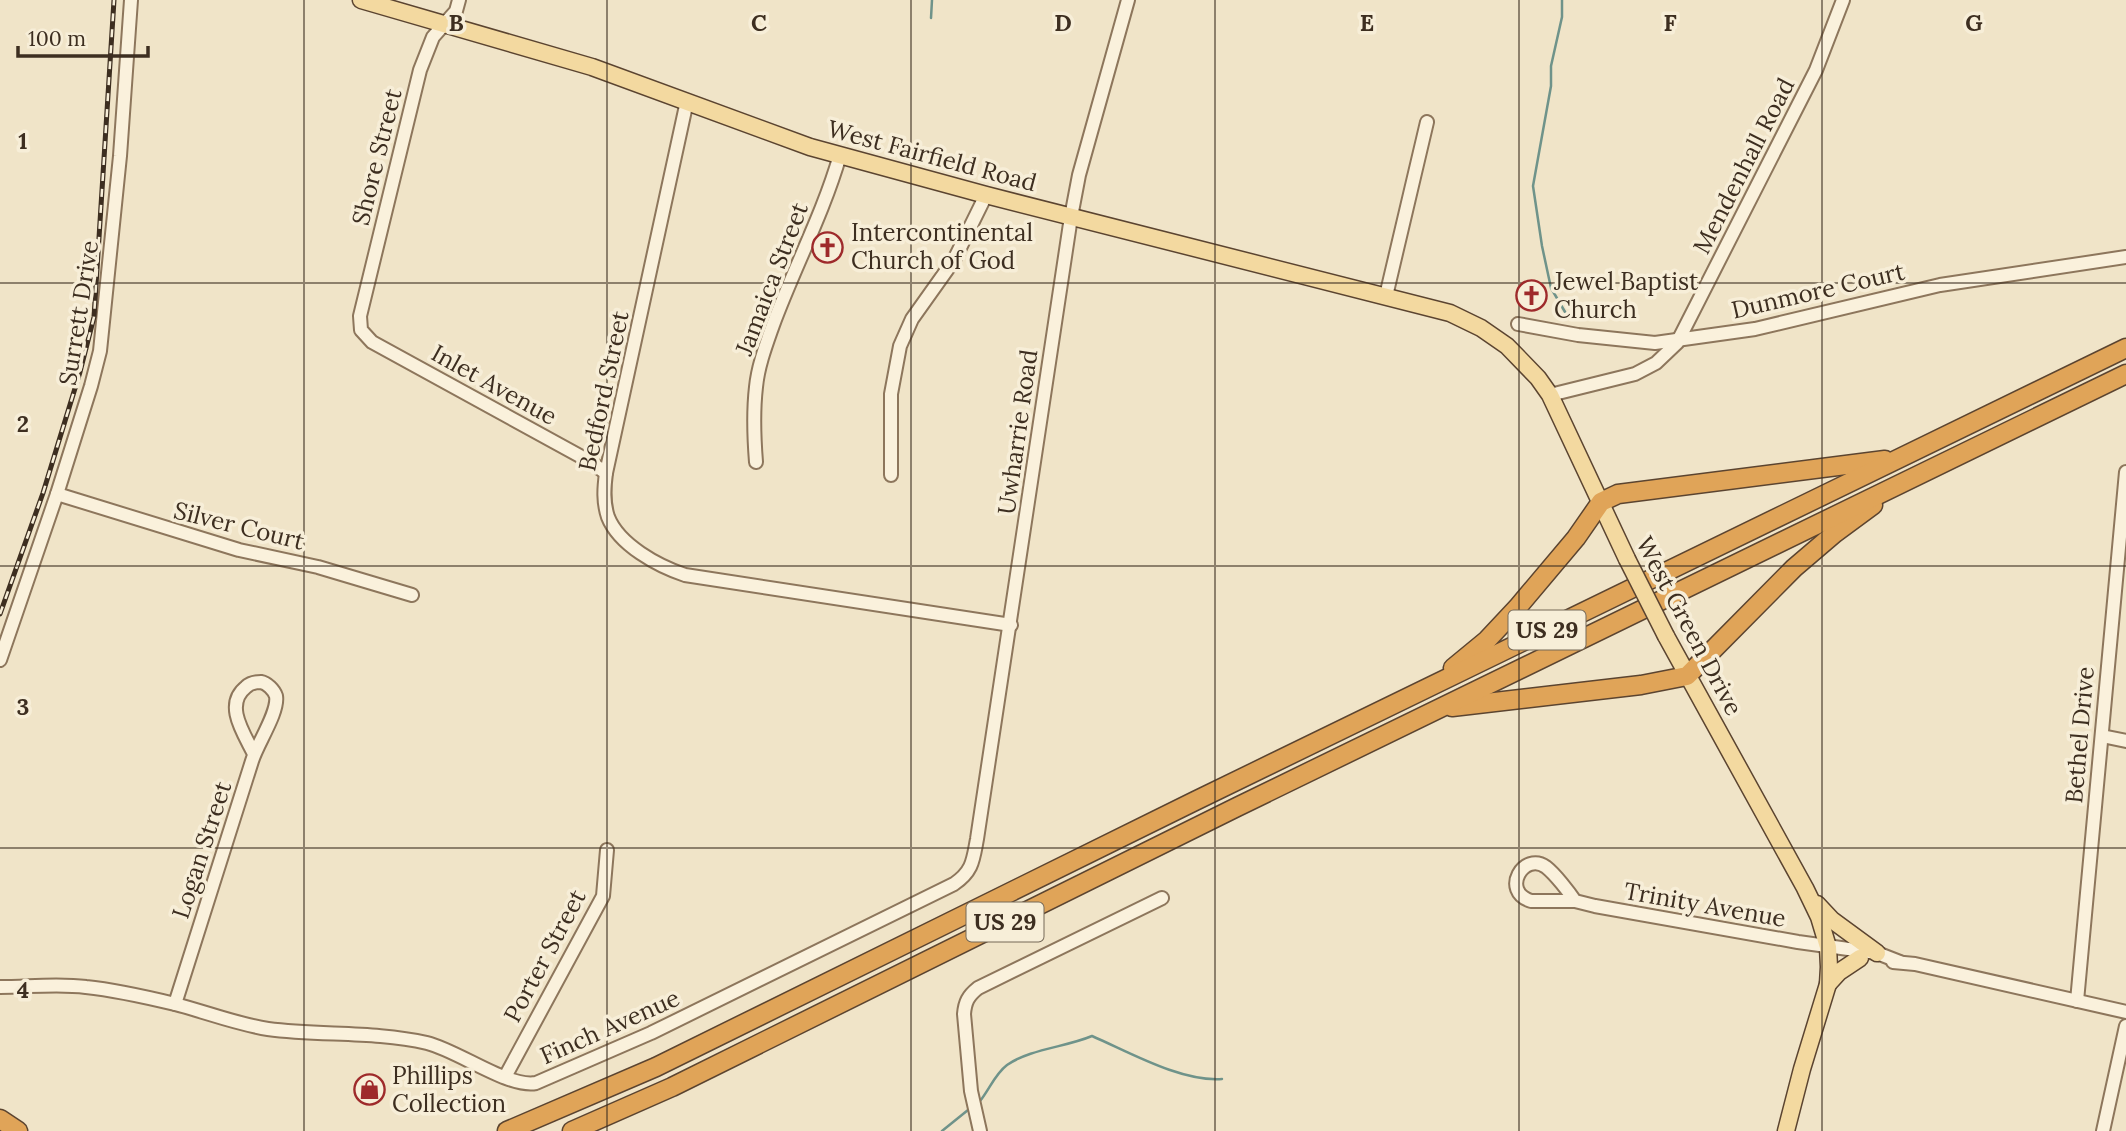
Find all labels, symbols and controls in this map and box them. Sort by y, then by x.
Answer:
text: B [448,8,464,37]
text: C [751,8,767,37]
text: D [1054,8,1072,37]
text: E [1360,8,1374,37]
text: F [1663,8,1677,37]
text: G [1965,8,1983,37]
scale bar [18,14,147,58]
text: 100 m [28,25,86,52]
street label: Mendenhall Road [1686,73,1801,259]
street label: Shore Street [345,85,409,228]
street label: West Fairfield Road [824,113,1040,198]
text: 1 [18,126,28,155]
street label: Jamaica Street [728,197,815,360]
place label: Intercontinental Church of God [851,217,1033,276]
church icon: Intercontinental Church of God [811,230,845,264]
street label: Surrett Drive [52,238,105,388]
street label: Dunmore Court [1728,255,1908,326]
place label: Jewel Baptist Church [1553,266,1699,325]
church icon: Jewel Baptist Church [1514,279,1548,313]
street label: Bedford Street [571,307,636,474]
street label: Inlet Avenue [426,337,562,432]
street label: Uwharrie Road [991,347,1044,517]
text: 2 [17,409,29,438]
street label: Silver Court [171,494,308,557]
street label: West Green Drive [1629,531,1750,720]
road number: US 29 [1508,610,1586,650]
street label: Bethel Drive [2058,665,2101,805]
text: 3 [17,692,29,721]
street label: Logan Street [165,777,238,922]
street label: Trinity Avenue [1622,875,1788,934]
street label: Porter Street [497,883,593,1027]
road number: US 29 [967,903,1044,942]
text: 4 [17,975,29,1004]
street label: Finch Avenue [535,982,684,1071]
place label: Phillips Collection [392,1060,506,1119]
shop icon: Phillips Collection [352,1073,386,1107]

